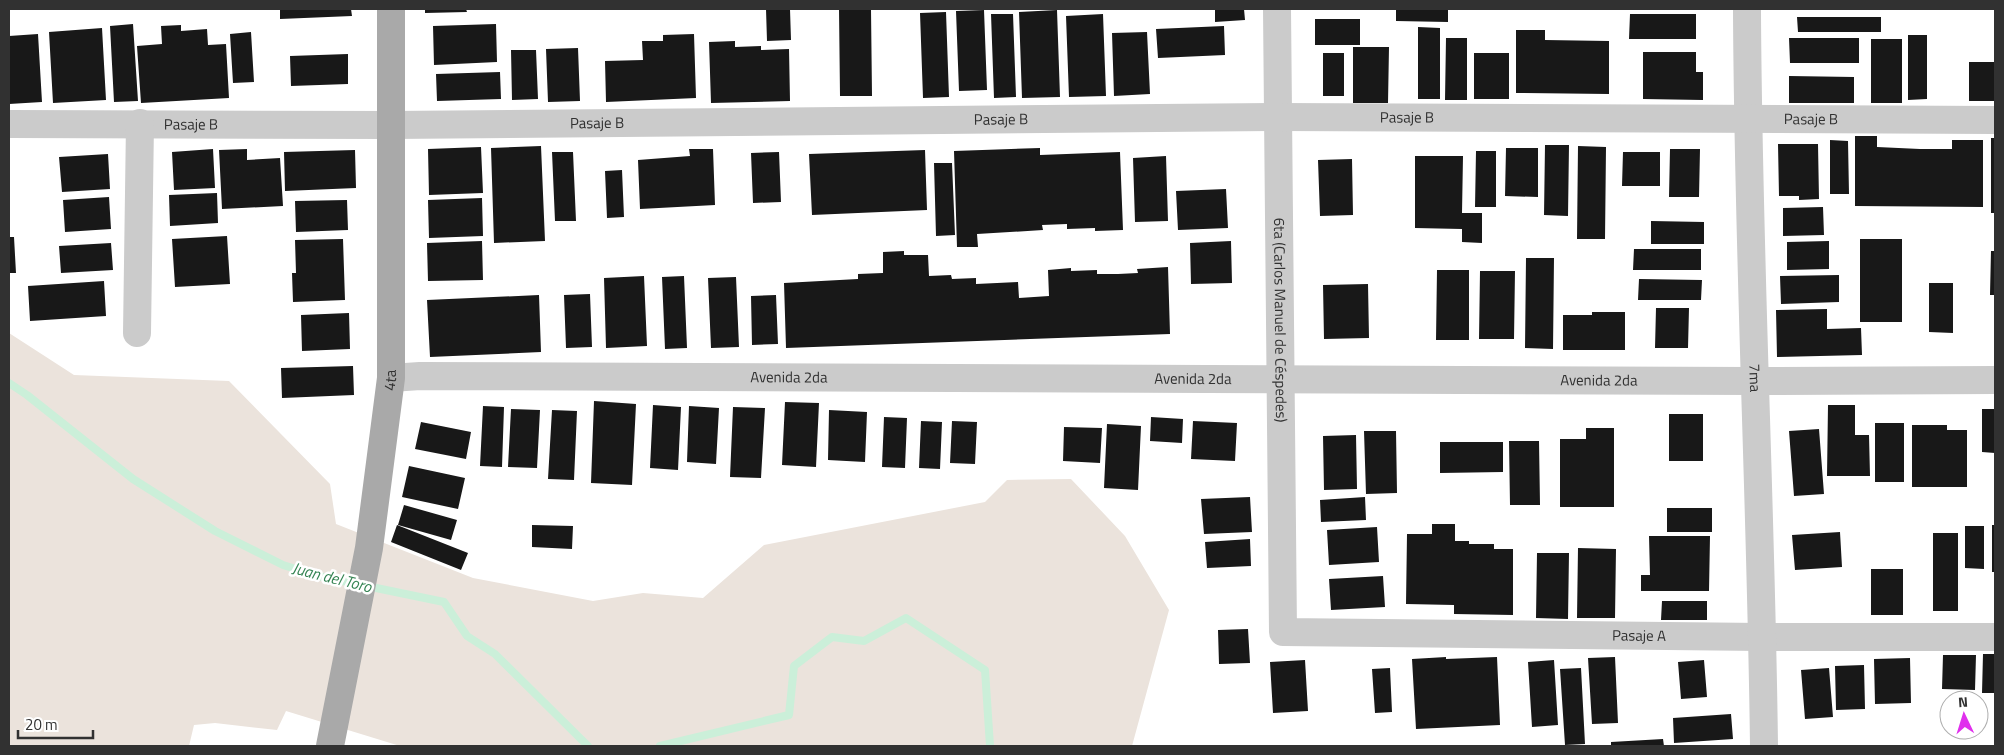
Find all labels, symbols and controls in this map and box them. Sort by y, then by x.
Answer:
street label: Pasaje B [1380,105,1434,129]
street label: Pasaje B [974,107,1028,131]
street label: Pasaje B [1784,107,1838,130]
street label: Pasaje B [570,111,624,134]
street label: Pasaje B [164,112,218,136]
street label: 6ta (Carlos Manuel de Céspedes) [1268,218,1293,422]
street label: 7ma [1743,363,1767,393]
street label: Avenida 2da [750,365,828,389]
street label: Avenida 2da [1154,367,1232,390]
street label: Avenida 2da [1560,368,1638,392]
street label: 4ta [377,369,402,392]
water label: Juan del Toro [290,556,375,599]
street label: Pasaje A [1612,623,1666,647]
north arrow [1939,690,1989,740]
text: N [1957,691,1969,712]
scale bar [18,708,92,740]
text: 20 m [25,713,58,736]

